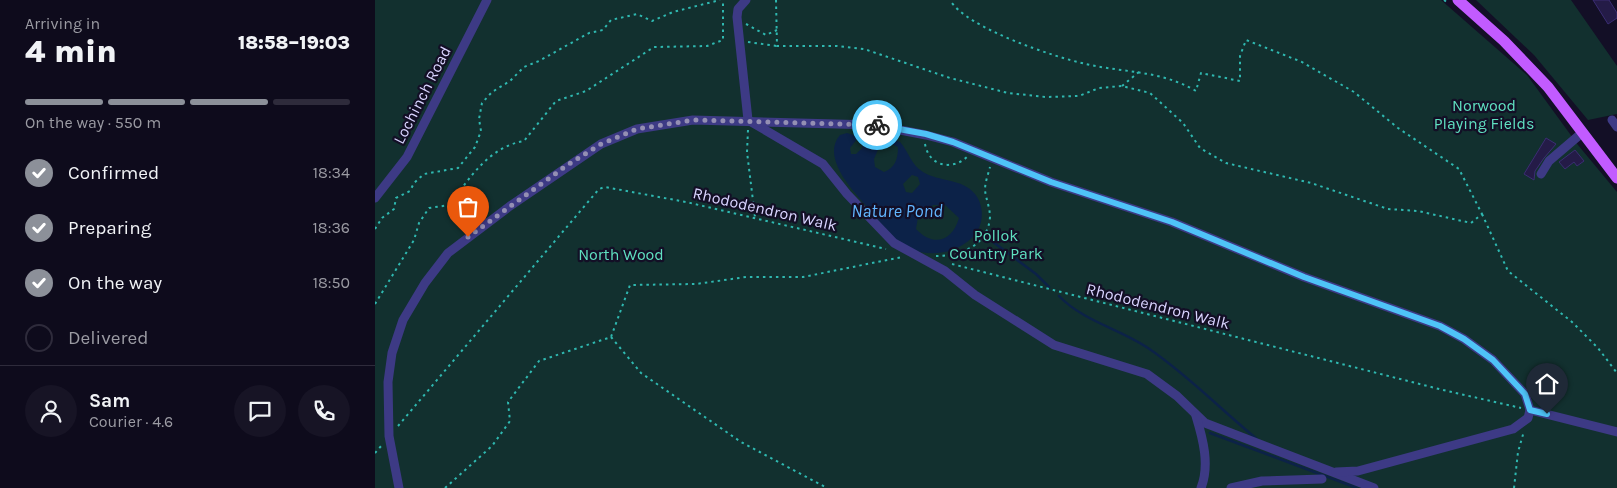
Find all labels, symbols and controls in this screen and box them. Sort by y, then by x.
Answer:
text: Arriving in [25,14,100,33]
text: 18:58–19:03 [238,32,350,54]
text: 4 min [25,33,117,70]
street label: Lochinch Road [389,43,455,147]
park label: Norwood Playing Fields [1434,96,1534,133]
courier [852,100,902,150]
icon: bike [863,111,891,139]
text: On the way · 550 m [25,113,161,132]
icon: check [25,159,53,187]
text: Confirmed [68,162,159,184]
text: 18:34 [313,163,350,182]
street label: Rhododendron Walk [691,183,839,235]
pin [447,186,489,237]
icon: bag [454,193,482,221]
water label: Nature Pond [851,200,943,222]
icon: check [25,214,53,242]
text: Preparing [68,217,151,239]
text: 18:36 [313,218,350,237]
park label: Pollok Country Park [949,226,1043,263]
park label: North Wood [578,245,664,264]
icon: check [25,269,53,297]
text: On the way [68,272,162,294]
text: 18:50 [313,273,350,292]
street label: Rhododendron Walk [1084,279,1232,333]
text: Delivered [68,327,148,349]
pin [1526,363,1568,414]
icon: home [1533,370,1561,398]
button: person [25,385,77,437]
button: chat [234,385,286,437]
button: phone [298,385,350,437]
text: Sam [89,390,130,412]
text: Courier · 4.6 [89,412,173,431]

